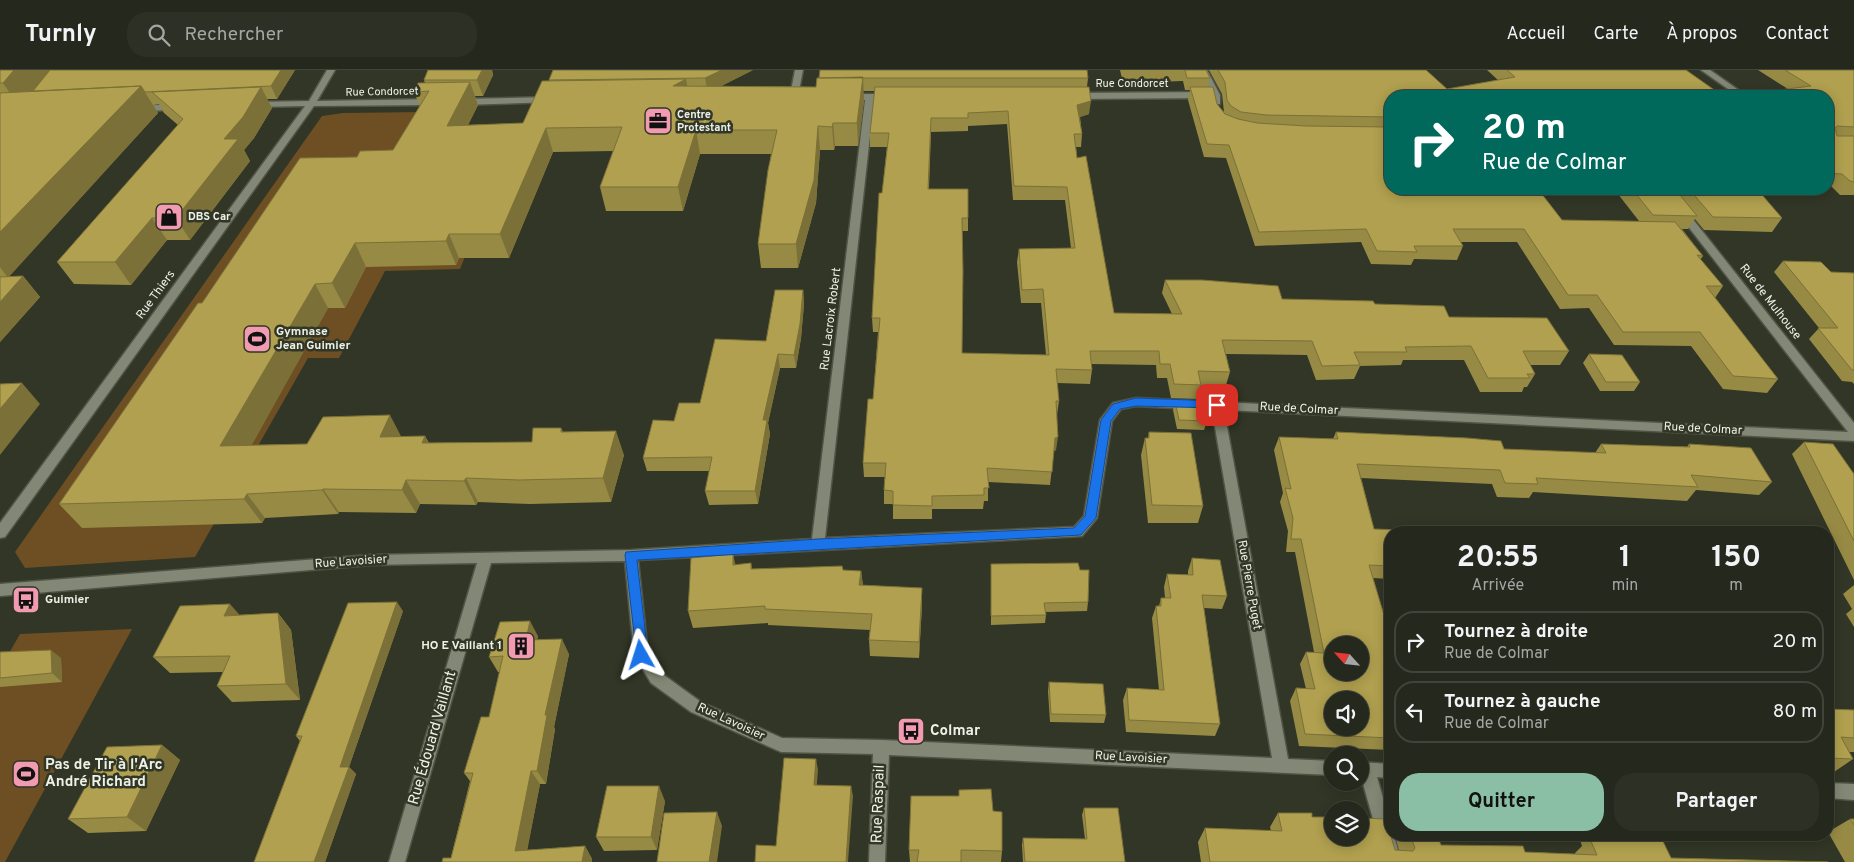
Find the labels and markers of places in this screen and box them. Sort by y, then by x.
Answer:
office icon: Centre Protestant [643,106,673,136]
place label: Centre Protestant [677,108,731,135]
shop icon: DBS Car [154,202,184,232]
place label: DBS Car [188,210,231,224]
sports icon: Gymnase Jean Guimier [242,324,272,354]
place label: Gymnase Jean Guimier [276,324,350,354]
pin [1196,384,1238,426]
bus stop icon: Guimier [11,585,41,615]
place label: Guimier [45,592,89,608]
building icon: HO E Vaillant 1 [506,631,536,661]
place label: HO E Vaillant 1 [421,638,502,654]
bus stop icon: Colmar [896,716,926,746]
place label: Colmar [930,722,981,741]
place label: Pas de Tir à l'Arc André Richard [45,756,163,792]
sports icon: Pas de Tir à l'Arc André Richard [11,759,41,789]

